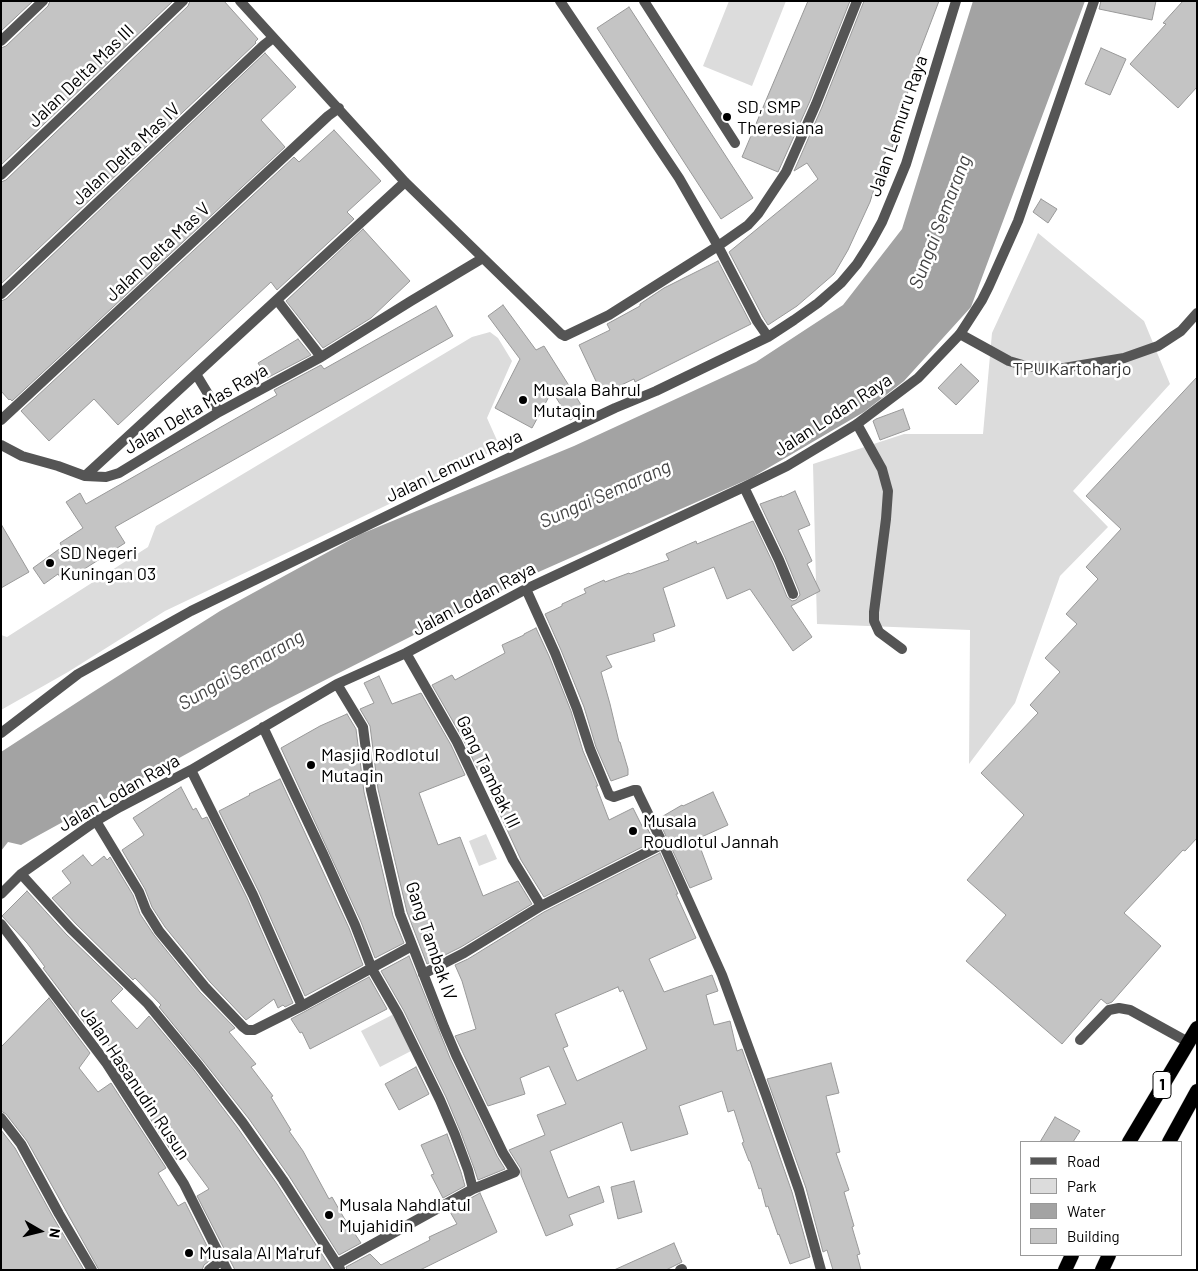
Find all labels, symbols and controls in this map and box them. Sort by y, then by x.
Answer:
street label: Jalan Delta Mas III [24,20,138,132]
street label: Jalan Lemuru Raya [864,53,932,199]
place label: SD, SMP Theresiana [737,96,824,138]
street label: Jalan Delta Mas IV [67,98,185,210]
marker: SD, SMP Theresiana [721,111,733,123]
water label: Sungai Semarang [904,152,976,292]
street label: Jalan Delta Mas V [101,198,215,306]
park label: TPU Kartoharjo [1013,358,1131,380]
street label: Jalan Delta Mas Raya [120,359,272,459]
street label: Jalan Lodan Raya [770,369,896,461]
place label: Musala Bahrul Mutaqin [533,379,641,422]
marker: Musala Bahrul Mutaqin [517,394,529,406]
street label: Jalan Lemuru Raya [382,425,526,507]
water label: Sungai Semarang [536,455,674,533]
place label: SD Negeri Kuningan 03 [60,542,156,584]
marker: SD Negeri Kuningan 03 [44,557,56,569]
street label: Jalan Lodan Raya [409,558,539,640]
water label: Sungai Semarang [174,625,308,715]
street label: Gang Tambak III [451,712,525,832]
place label: Masjid Rodlotul Mutaqin [321,744,439,786]
street label: Jalan Lodan Raya [55,750,183,836]
marker: Masjid Rodlotul Mutaqin [305,759,317,771]
place label: Musala Roudlotul Jannah [643,810,779,852]
marker: Musala Roudlotul Jannah [627,825,639,837]
street label: Gang Tambak IV [401,879,461,1003]
street label: Jalan Hasanudin Rusun [75,1002,195,1164]
road number: 1 [1153,1072,1171,1098]
legend [1020,1141,1183,1256]
text: Road [1067,1152,1100,1170]
text: Park [1067,1177,1096,1195]
place label: Musala Nahdlatul Mujahidin [339,1194,471,1236]
text: Water [1067,1202,1106,1220]
north arrow [15,1206,65,1256]
marker: Musala Nahdlatul Mujahidin [323,1209,335,1221]
text: N [46,1227,64,1239]
text: Building [1067,1227,1120,1245]
place label: Musala Al Ma'ruf [199,1242,321,1264]
marker: Musala Al Ma'ruf [183,1247,195,1259]

